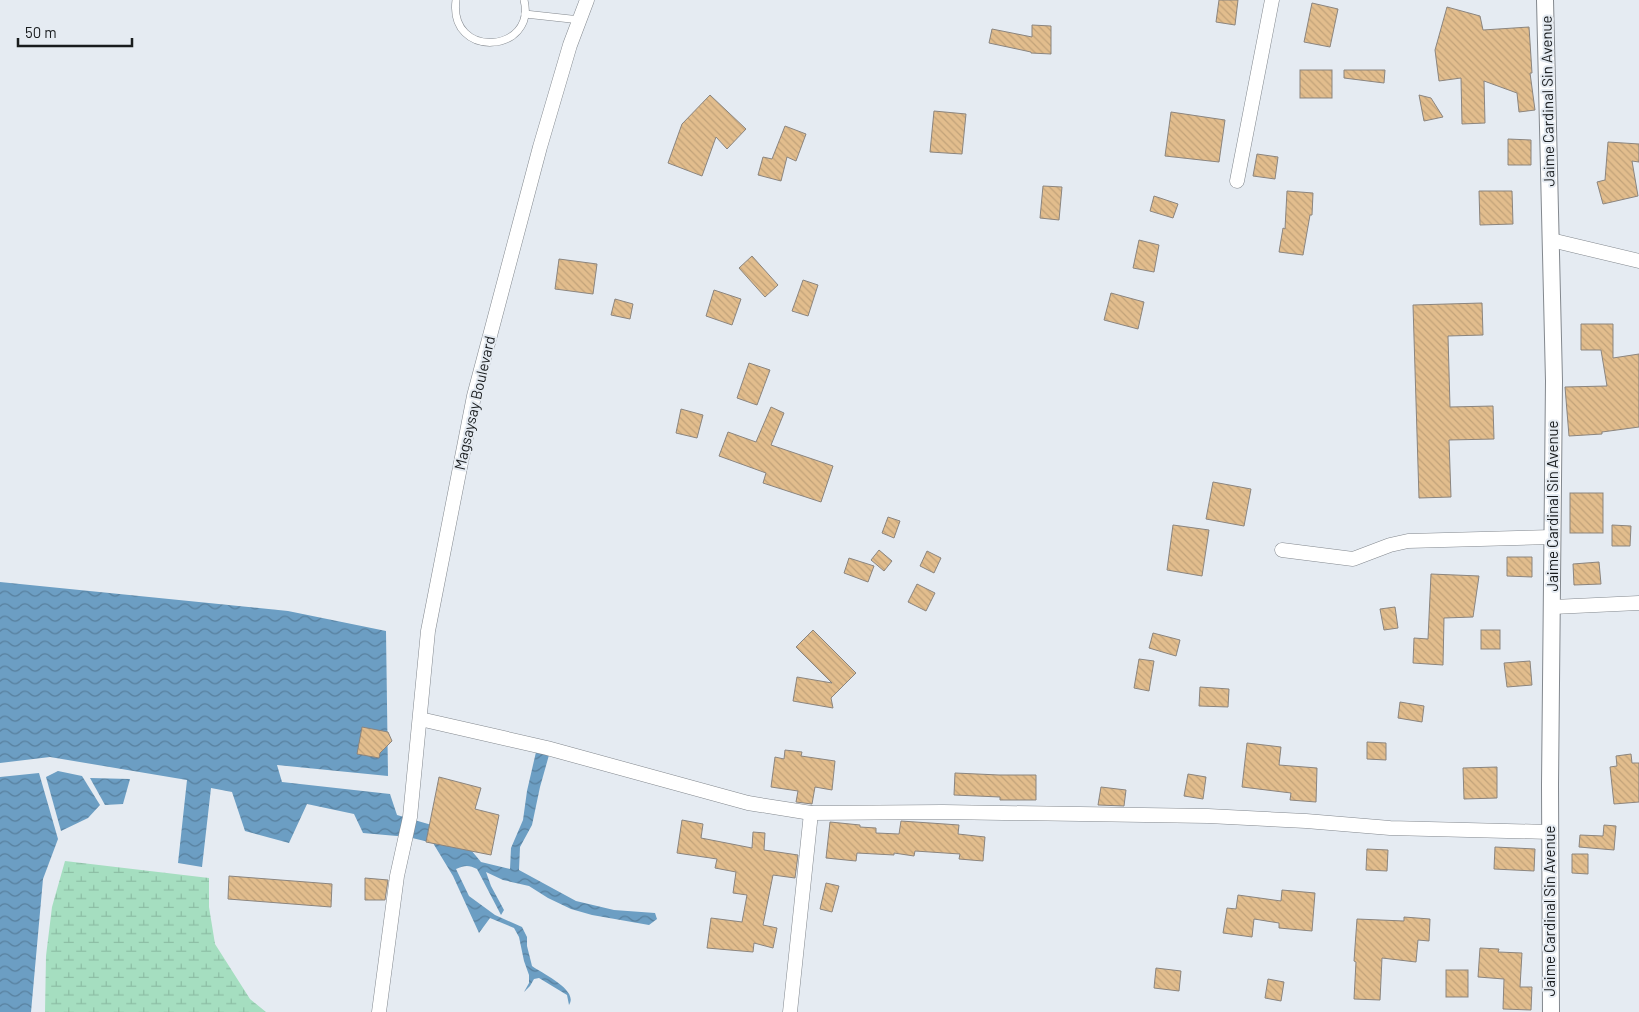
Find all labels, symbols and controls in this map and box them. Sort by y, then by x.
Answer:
scale bar [18,15,131,47]
street label: Jaime Cardinal Sin Avenue [1537,15,1557,187]
text: 50 m [25,23,57,41]
street label: Magsaysay Boulevard [450,334,498,472]
street label: Jaime Cardinal Sin Avenue [1543,420,1561,592]
street label: Jaime Cardinal Sin Avenue [1540,825,1558,997]

